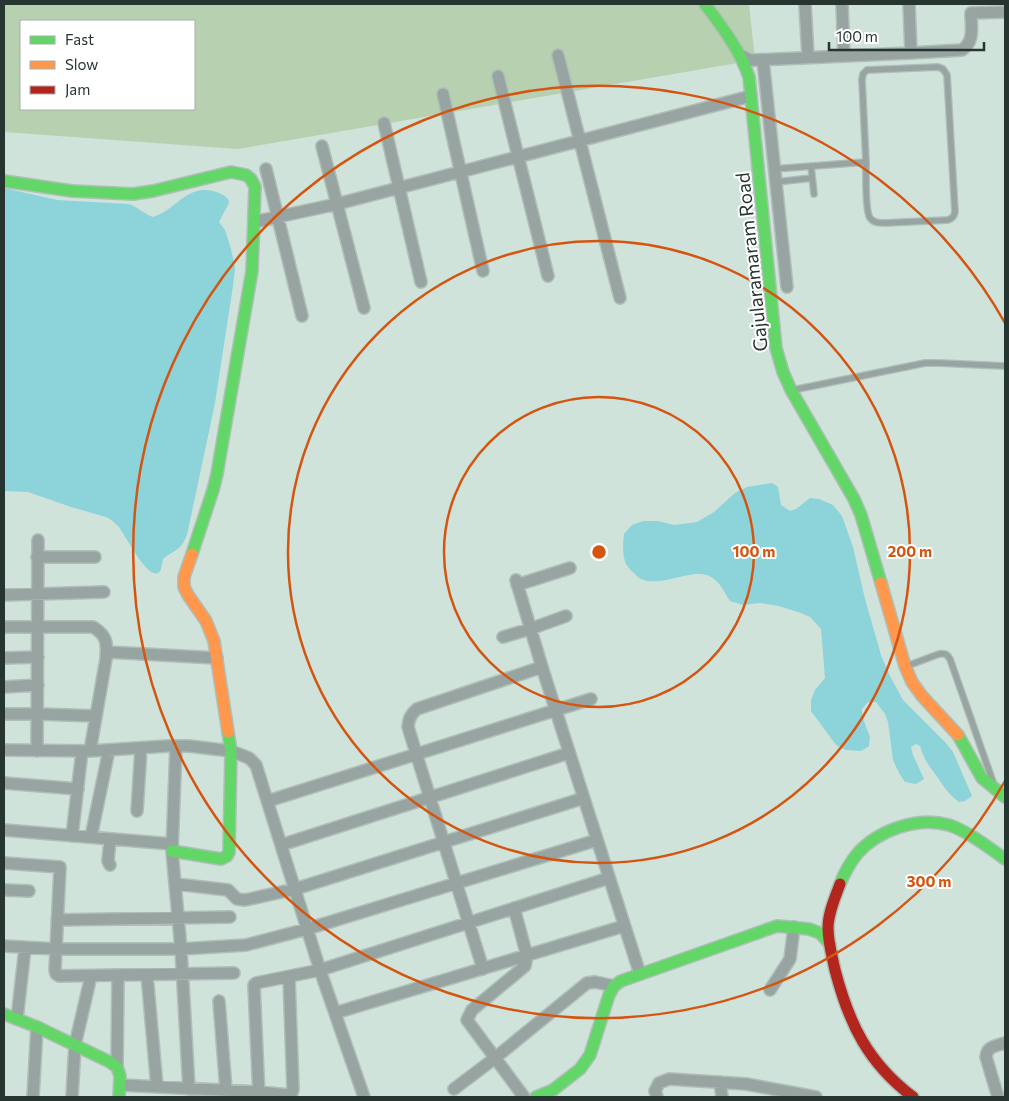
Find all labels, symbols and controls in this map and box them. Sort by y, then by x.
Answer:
legend [20,20,195,110]
scale bar [829,20,984,52]
text: 100 m [836,27,878,45]
text: Fast [65,30,94,48]
text: Slow [65,55,98,73]
text: Jam [65,80,90,98]
street label: Gajularamaram Road [730,171,772,353]
text: 100 m [733,542,775,560]
text: 200 m [888,542,932,560]
centre of rings [590,543,608,561]
text: 300 m [907,872,951,890]

